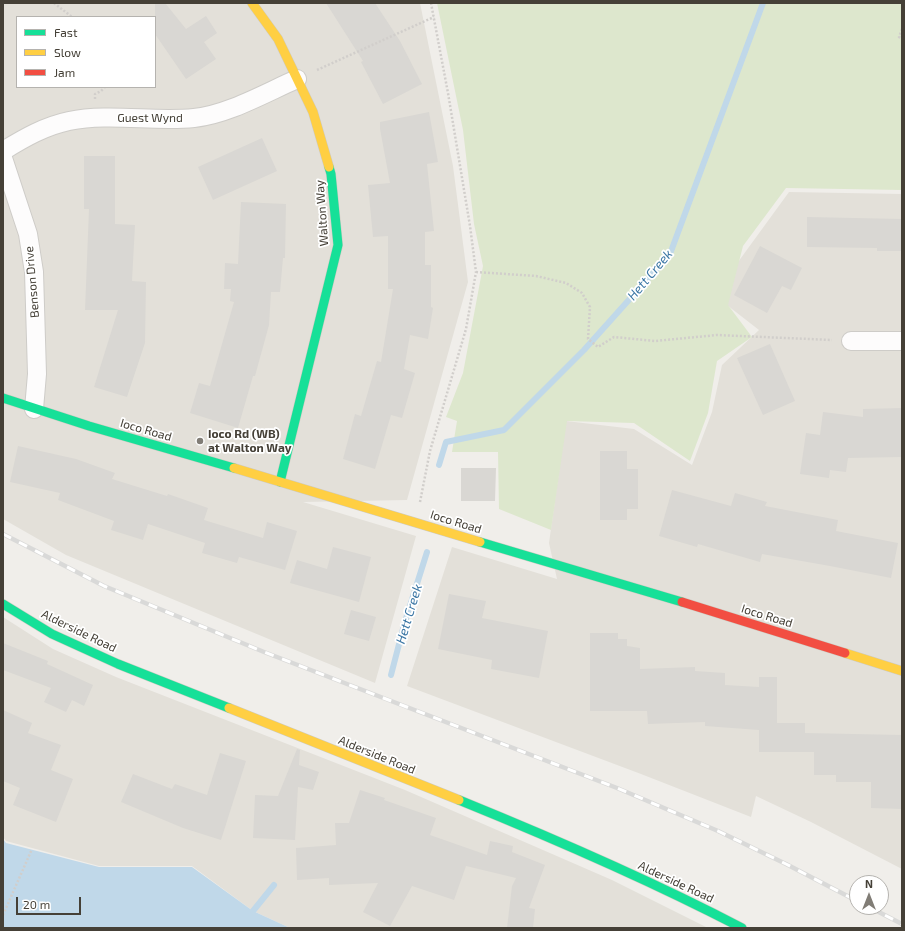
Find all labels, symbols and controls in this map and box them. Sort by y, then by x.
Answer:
legend [16,16,156,88]
text: Fast [54,25,77,39]
text: Slow [54,45,81,59]
text: Jam [54,65,75,79]
street label: Guest Wynd [117,111,183,125]
street label: Walton Way [312,179,332,247]
street label: Benson Drive [22,246,42,318]
water label: Hett Creek [624,246,676,304]
street label: Ioco Road [119,416,173,444]
place label: Ioco Rd (WB) at Walton Way [208,427,291,455]
marker: Ioco Rd (WB) at Walton Way [195,436,205,446]
street label: Ioco Road [429,507,483,537]
water label: Hett Creek [393,582,425,646]
street label: Ioco Road [740,601,794,631]
street label: Alderside Road [39,607,119,655]
street label: Alderside Road [336,733,418,777]
street label: Alderside Road [636,858,716,906]
north arrow [849,875,889,915]
text: N [865,877,873,890]
scale bar [18,889,83,915]
text: 20 m [23,897,50,911]

